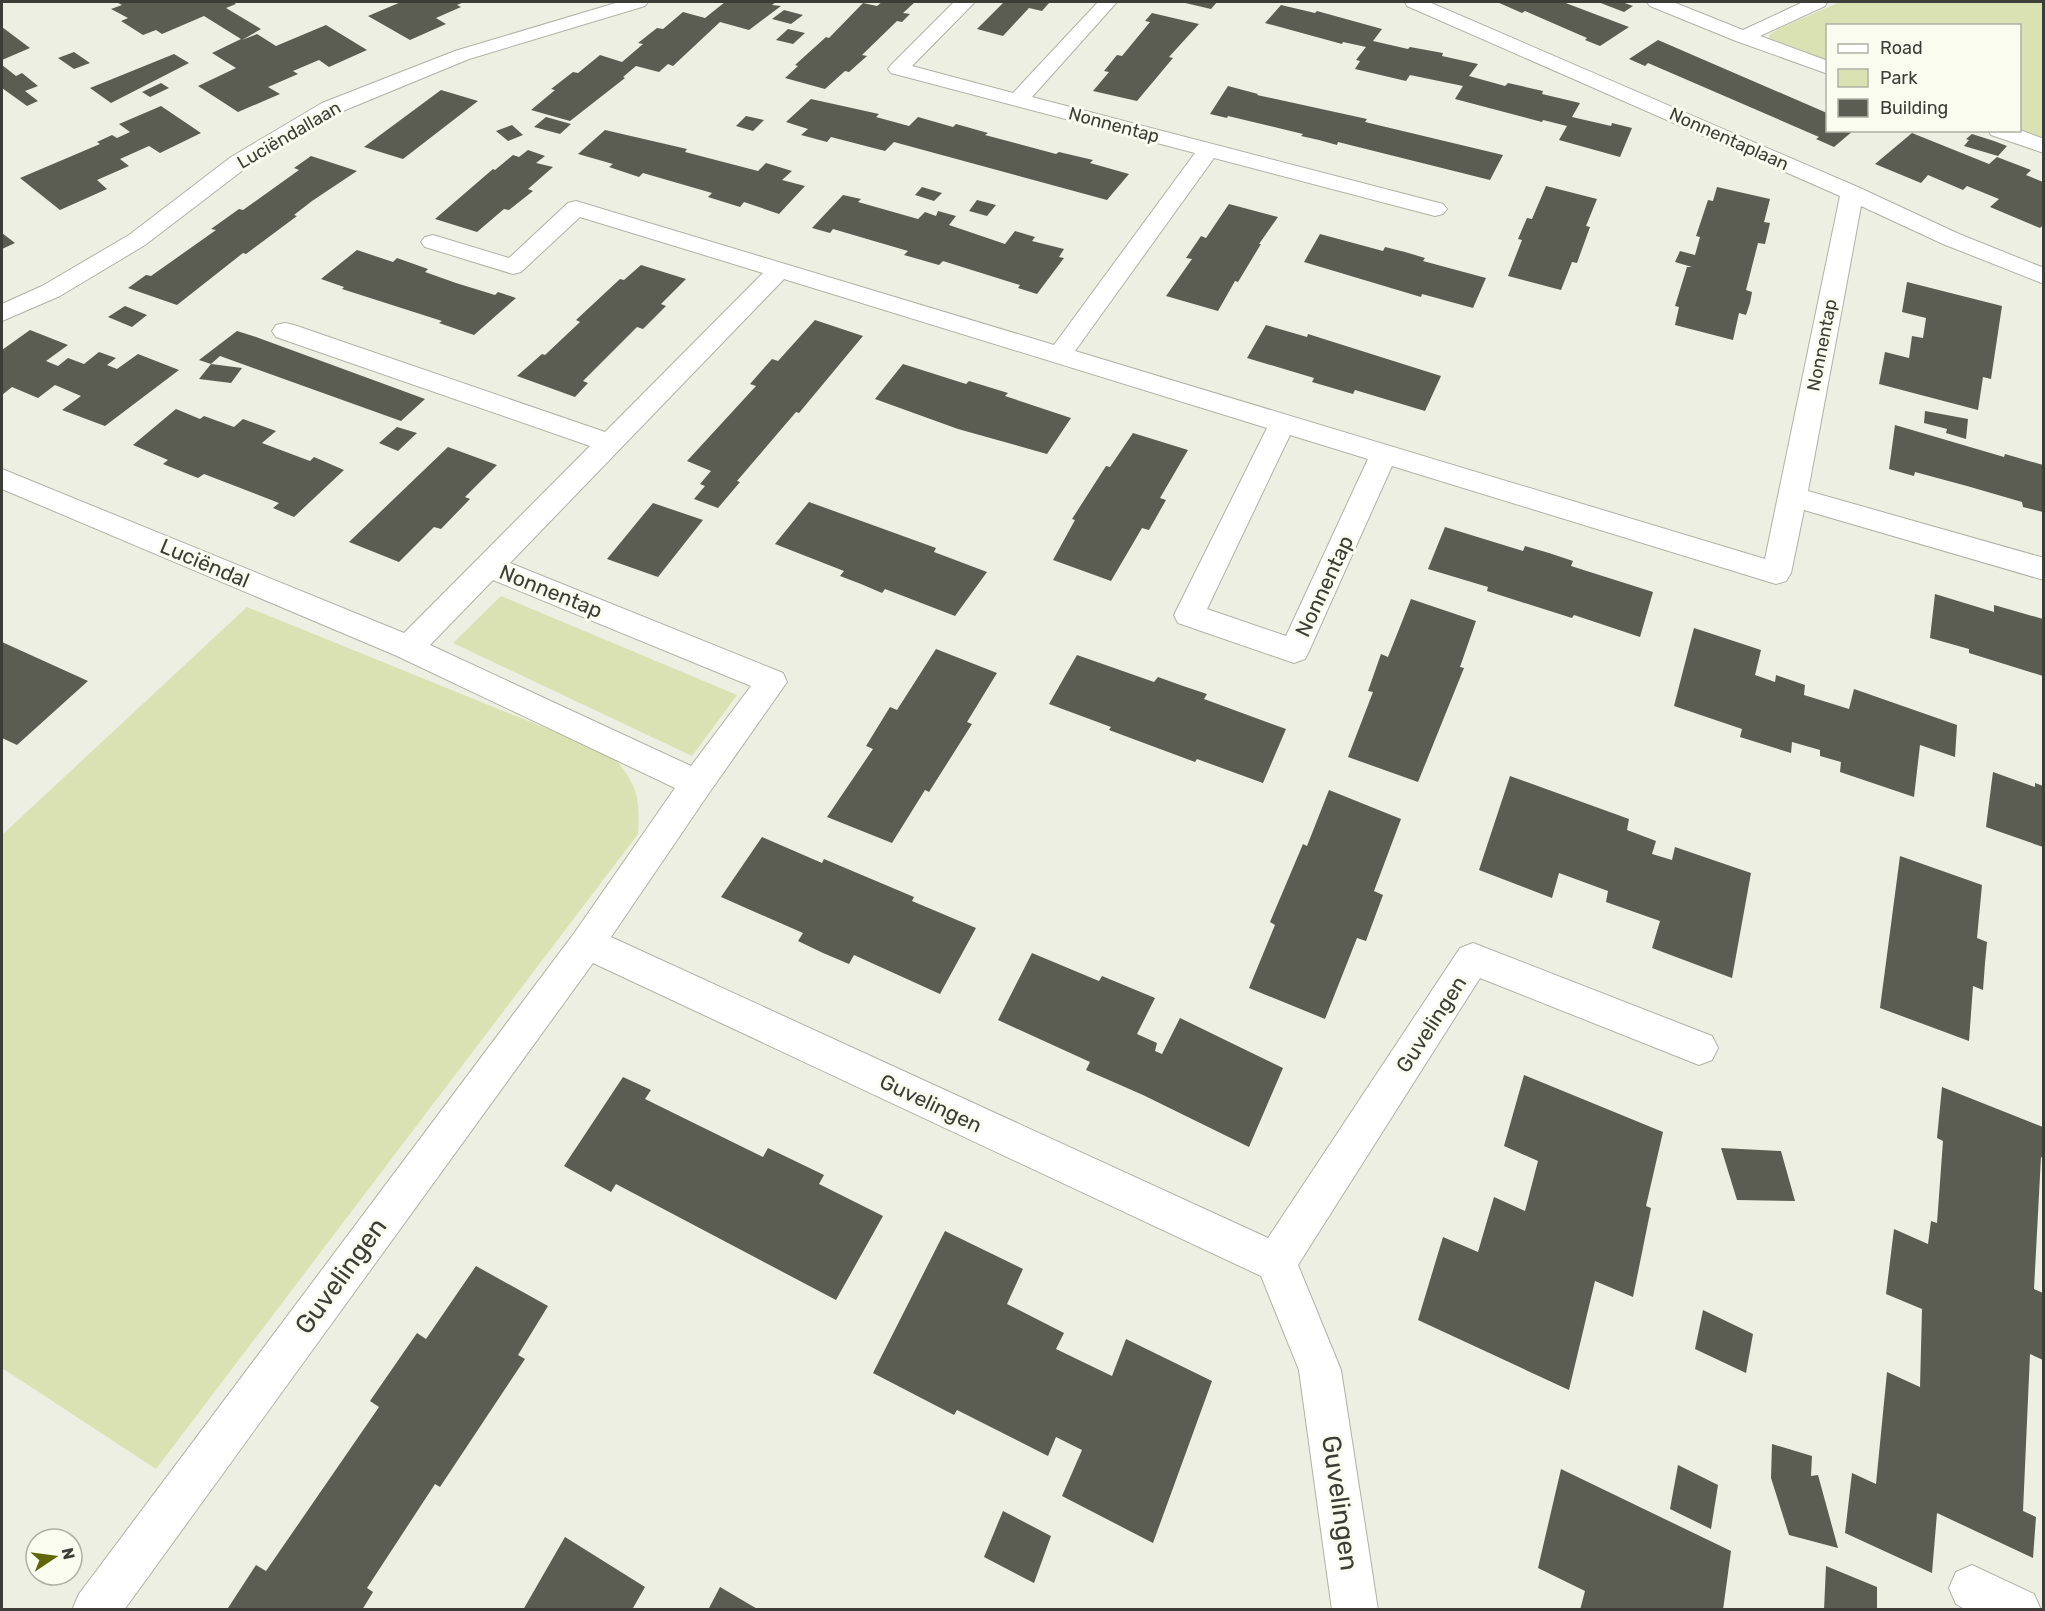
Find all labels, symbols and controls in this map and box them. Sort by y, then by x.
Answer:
legend [1826,24,2021,132]
text: Road [1880,37,1923,59]
text: Park [1880,67,1918,89]
street label: Luciëndallaan [233,96,345,174]
text: Building [1880,97,1948,119]
street label: Nonnentap [1066,102,1162,148]
street label: Nonnentaplaan [1666,103,1792,175]
street label: Nonnentap [1802,297,1842,393]
street label: Nonnentap [1290,531,1358,641]
street label: Luciëndal [157,533,253,593]
street label: Nonnentap [496,559,606,623]
street label: Guvelingen [1391,971,1471,1077]
street label: Guvelingen [876,1068,986,1138]
street label: Guvelingen [288,1212,394,1340]
street label: Guvelingen [1315,1433,1365,1573]
north arrow [24,1527,84,1587]
text: N [58,1546,79,1561]

